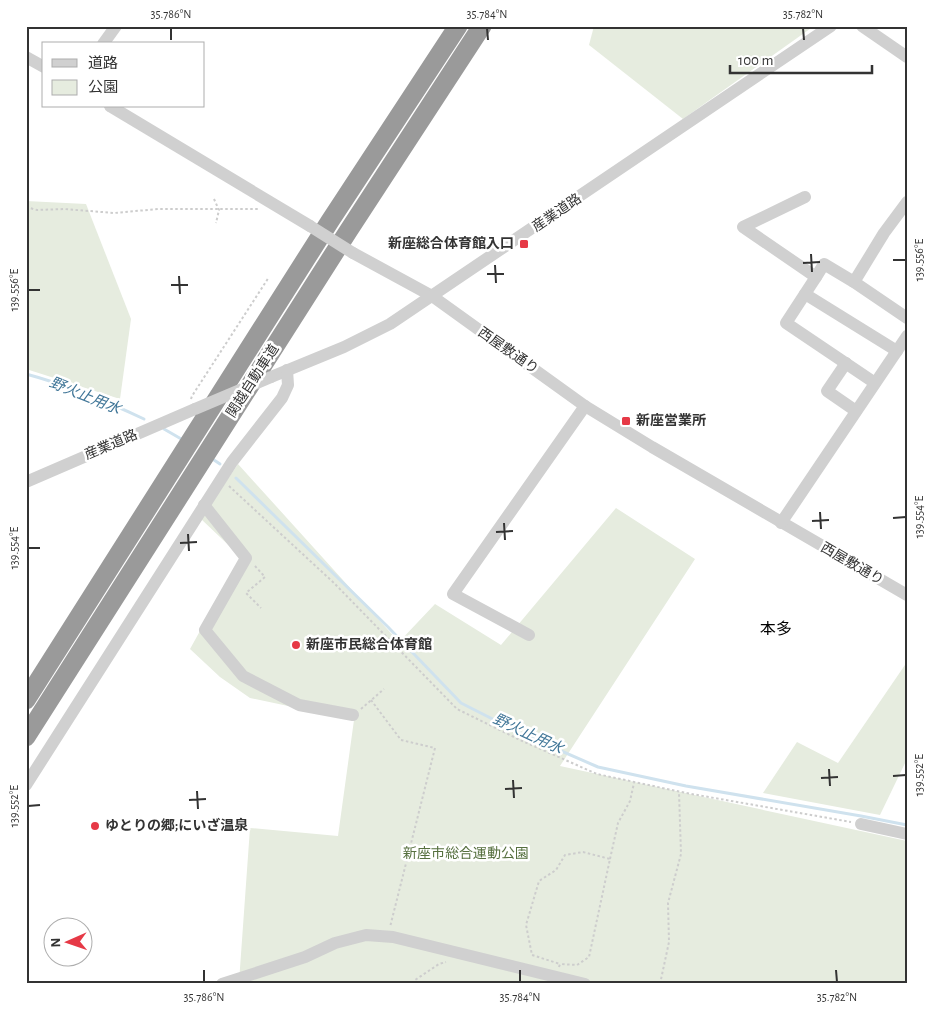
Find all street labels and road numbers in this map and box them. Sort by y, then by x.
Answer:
street label: 産業道路 [529,191,584,234]
street label: 西屋敷通り [475,324,542,377]
street label: 関越自動車道 [223,341,282,420]
street label: 産業道路 [82,427,140,462]
street label: 西屋敷通り [818,539,887,588]

